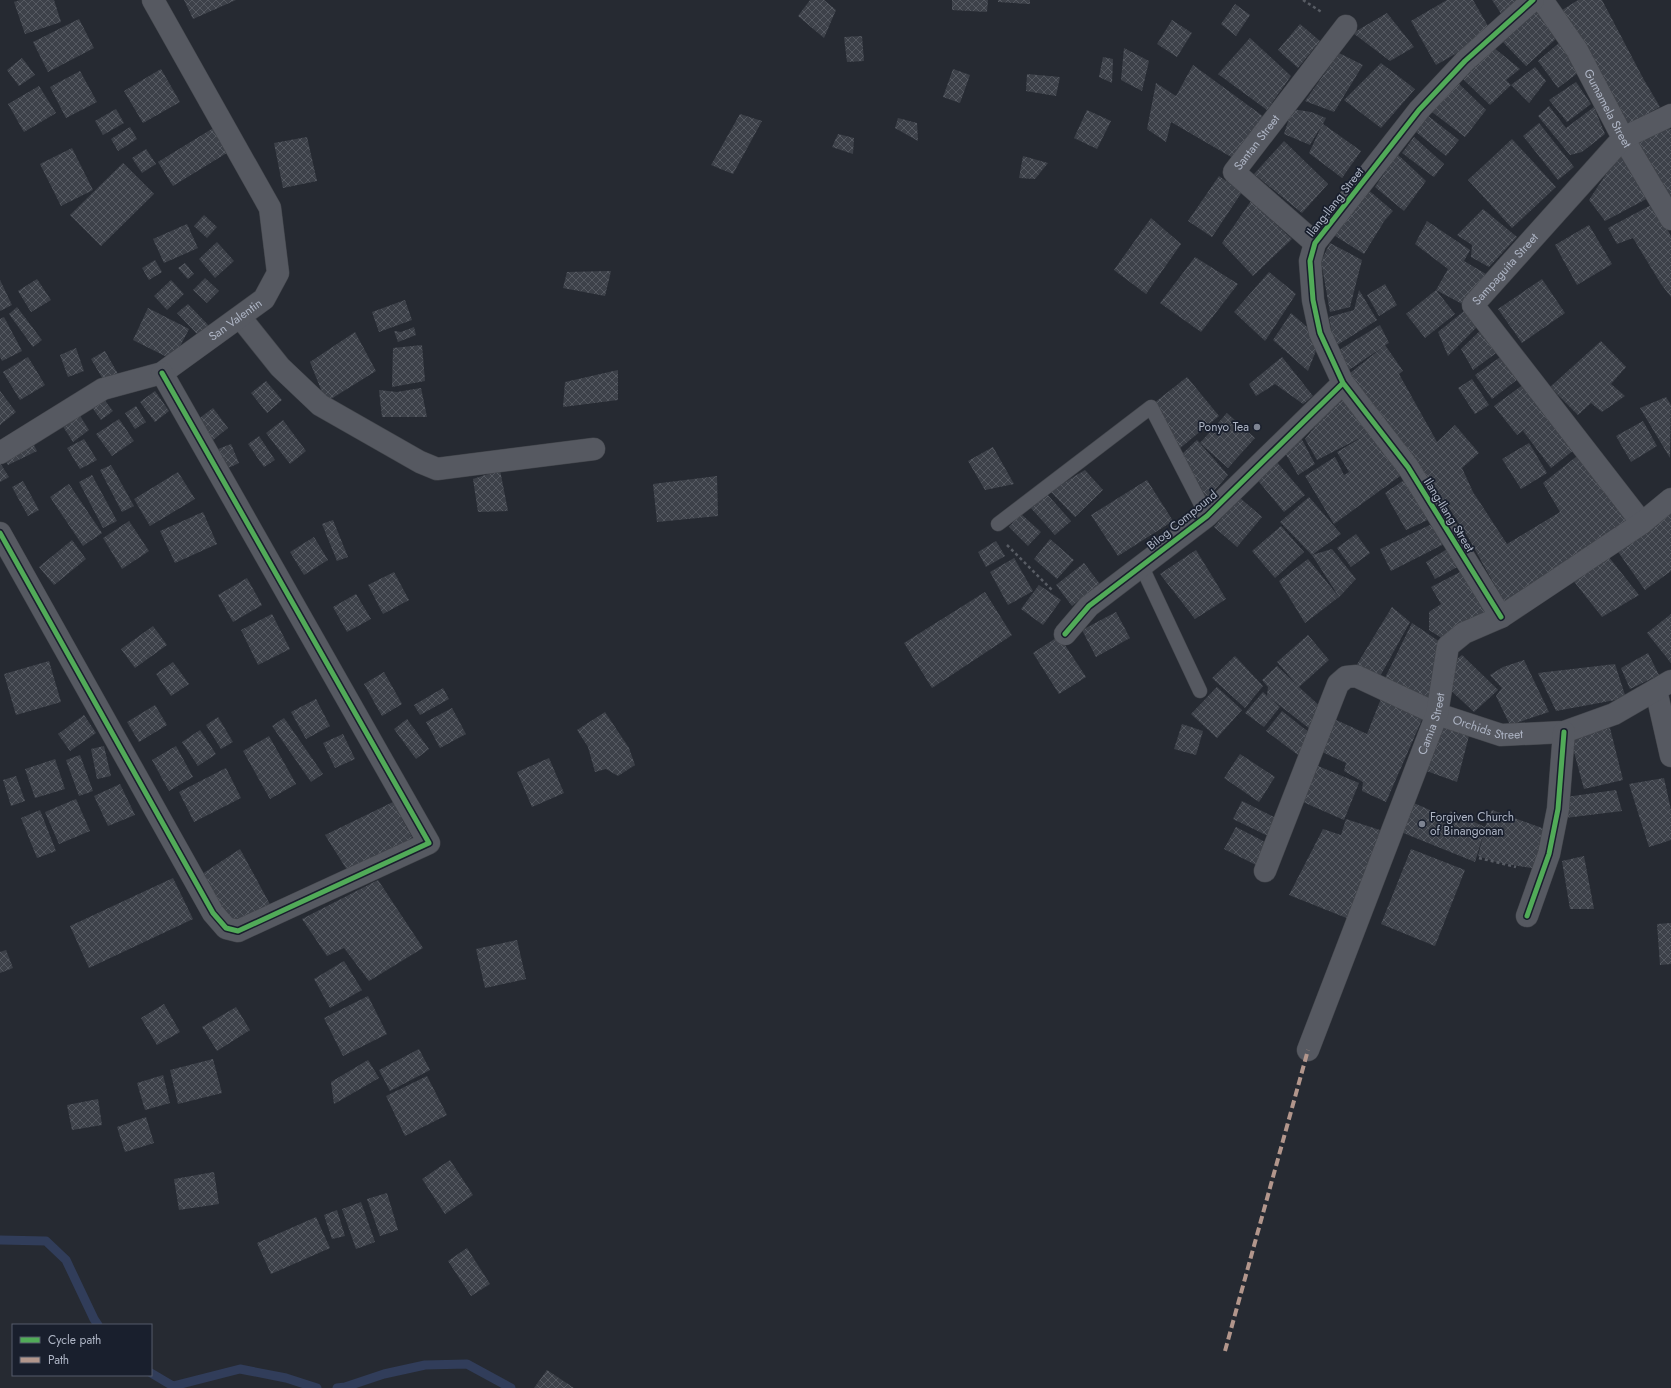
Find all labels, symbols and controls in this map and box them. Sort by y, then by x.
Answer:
street label: Gumamela Street [1579,66,1636,152]
street label: Santan Street [1229,111,1284,174]
street label: Ilang-Ilang Street [1302,163,1368,241]
street label: Sampaguita Street [1468,229,1543,309]
street label: San Valentin [205,294,266,345]
place label: Ponyo Tea [1198,418,1249,436]
marker: Ponyo Tea [1252,422,1262,432]
street label: Ilang-Ilang Street [1419,475,1479,555]
street label: Bilog Compound [1143,486,1221,554]
street label: Camia Street [1413,691,1449,758]
street label: Orchids Street [1450,711,1524,744]
place label: Forgiven Church of Binangonan [1430,808,1514,840]
marker: Forgiven Church of Binangonan [1417,819,1427,829]
legend [12,1324,152,1376]
text: Cycle path [48,1331,101,1349]
text: Path [48,1351,69,1369]

